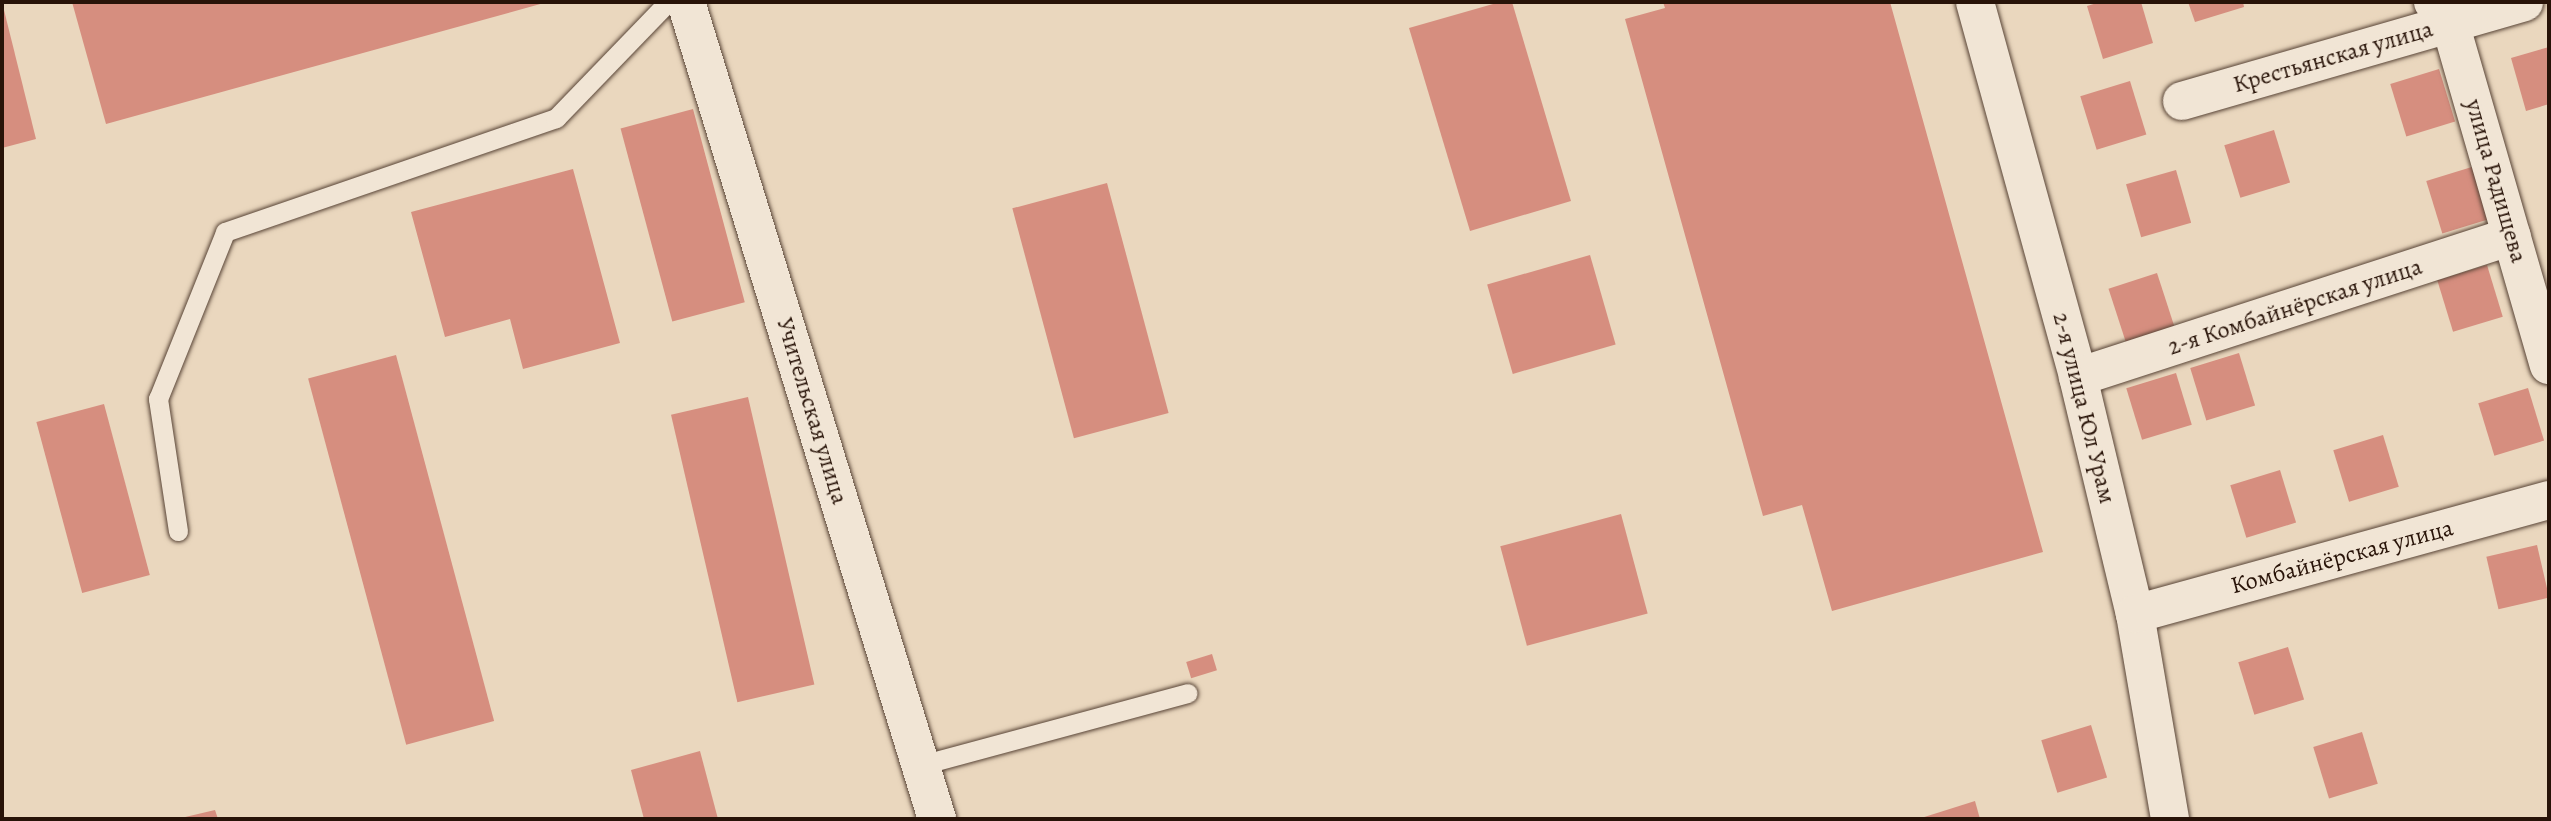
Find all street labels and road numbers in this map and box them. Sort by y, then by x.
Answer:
street label: Крестьянская улица [2230,15,2436,99]
street label: улица Радищева [2459,96,2533,266]
street label: 2-я Комбайнёрская улица [2164,252,2426,362]
street label: 2-я улица Юл Урам [2046,310,2122,506]
street label: Учительская улица [770,314,854,508]
street label: Комбайнёрская улица [2228,513,2456,601]

